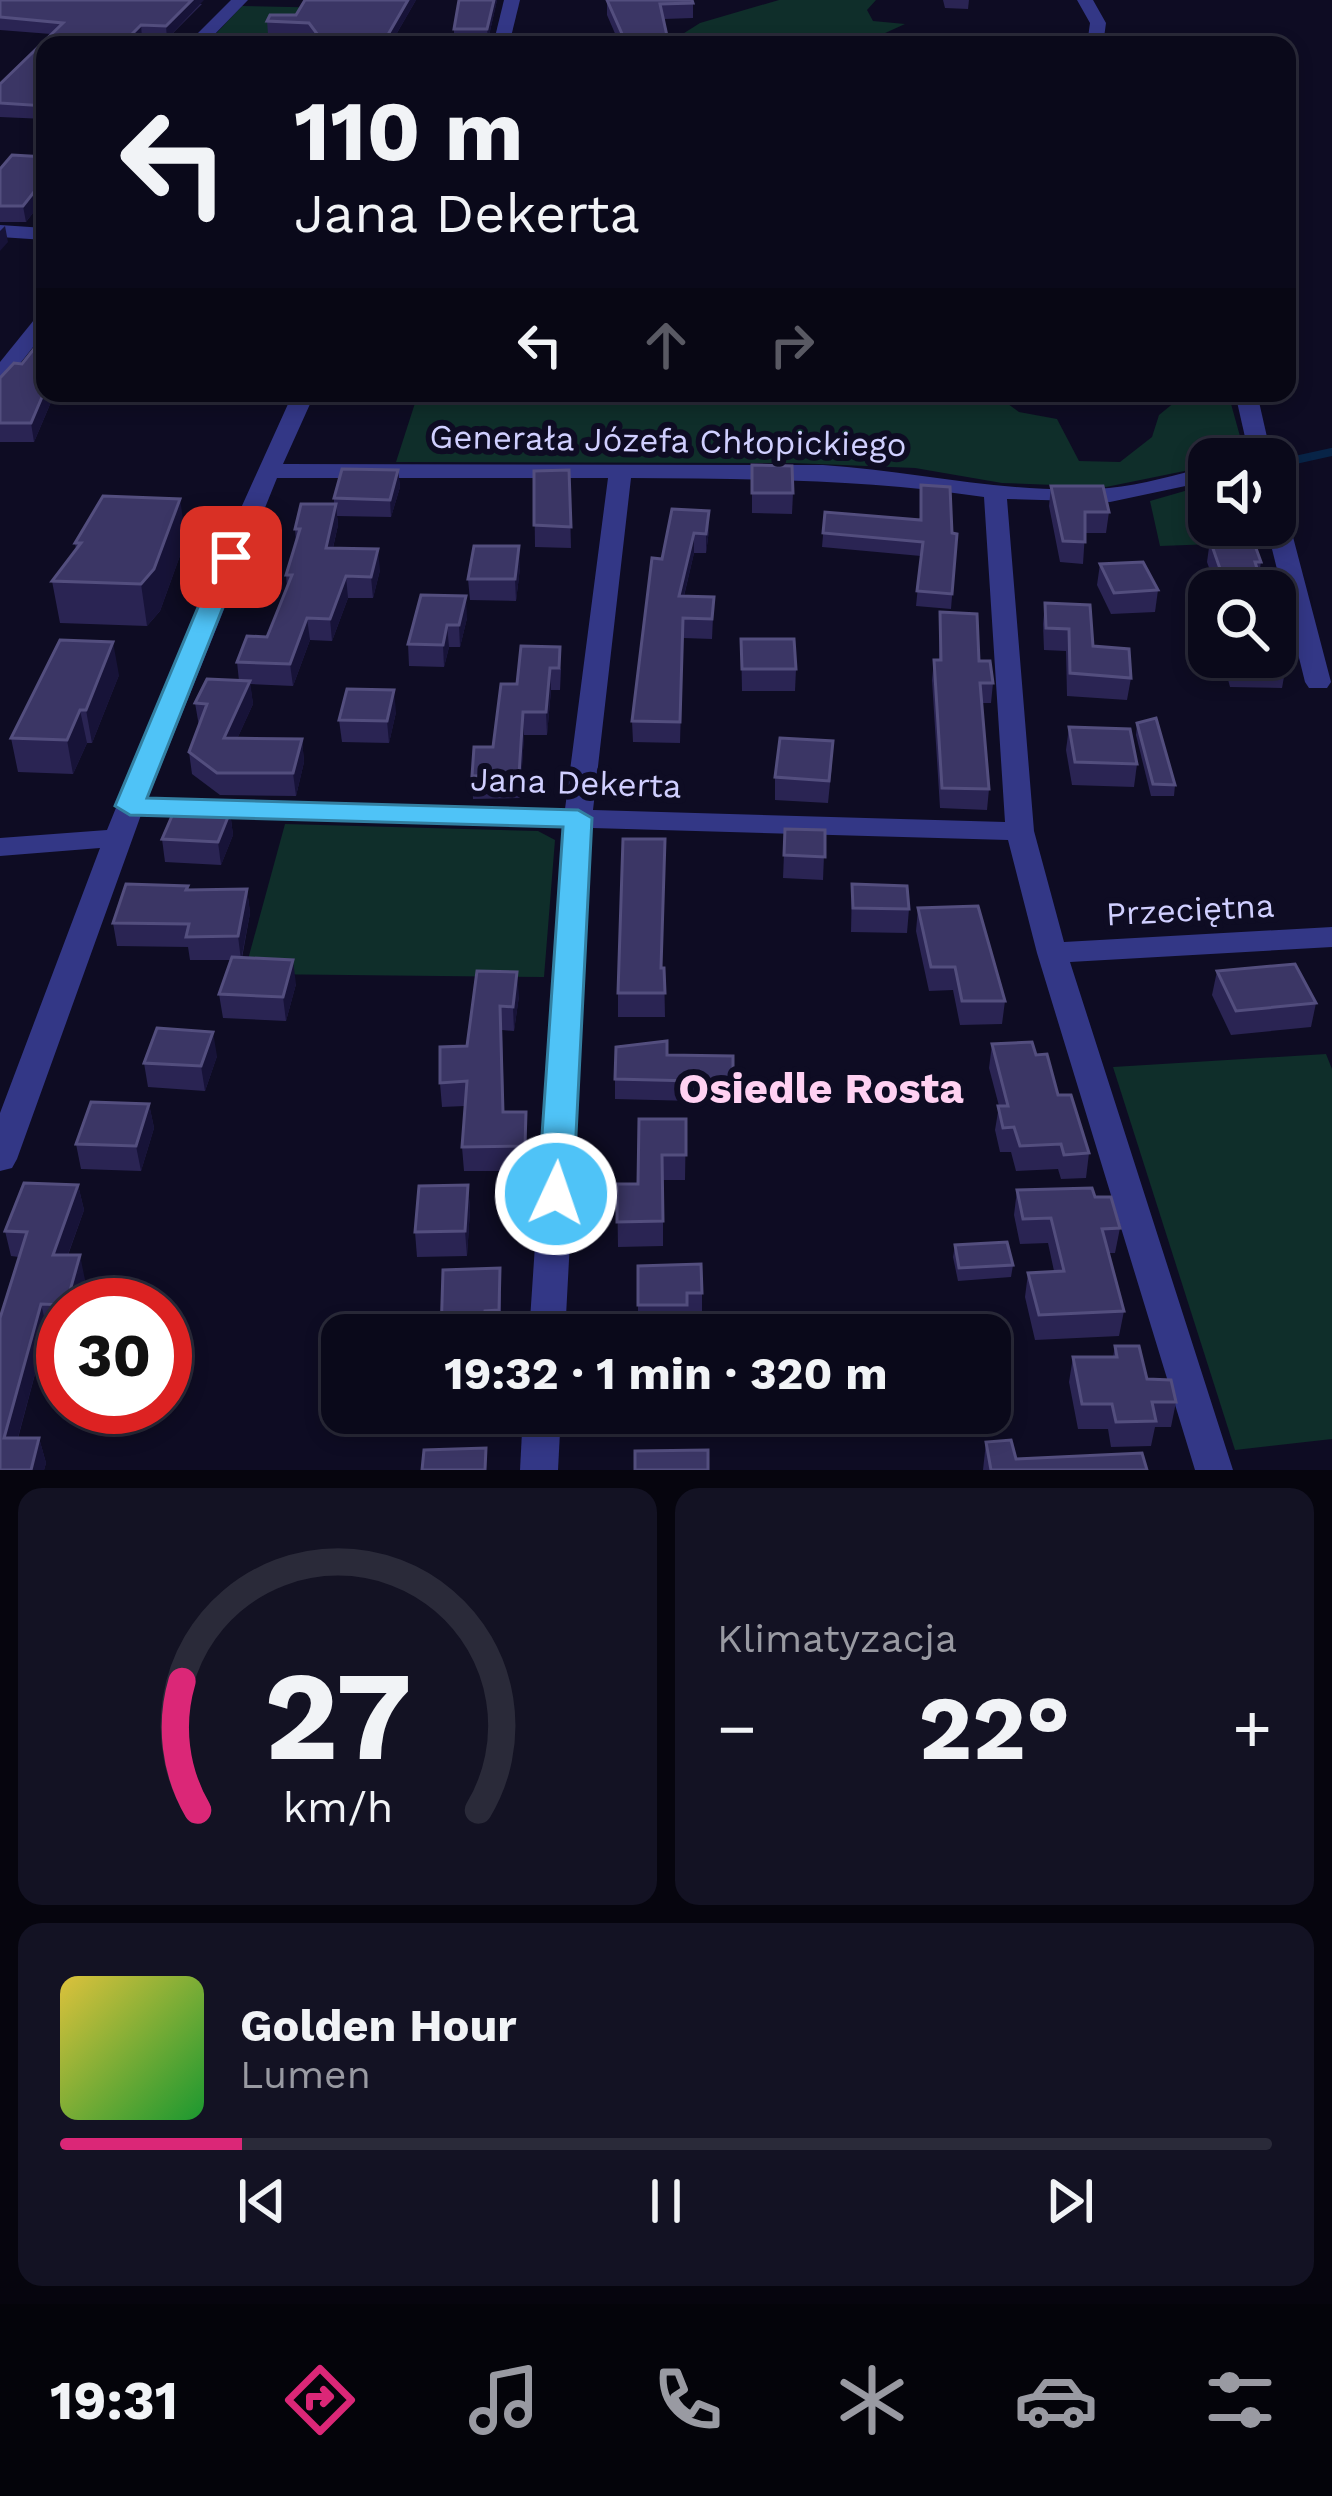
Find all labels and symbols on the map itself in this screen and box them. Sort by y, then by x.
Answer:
street label: Generała Józefa Chłopickiego [429,417,907,464]
pin [180,506,282,608]
street label: Jana Dekerta [470,759,682,806]
street label: Przeciętna [1105,886,1275,933]
district label: Osiedle Rosta [678,1064,964,1113]
position arrow [493,1131,619,1257]
speed limit sign: 30 [36,1278,192,1434]

